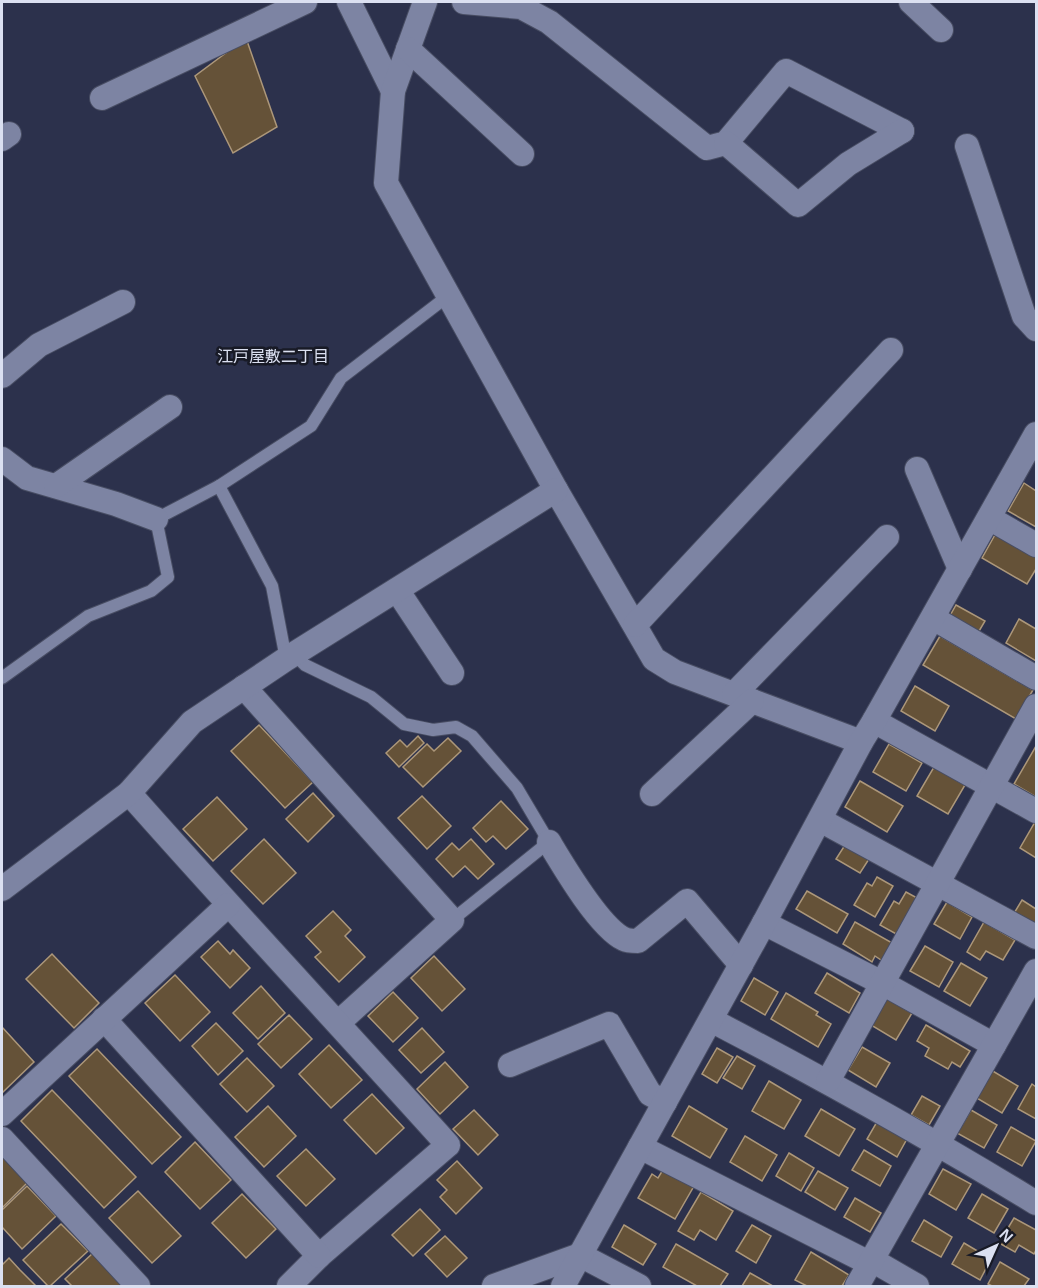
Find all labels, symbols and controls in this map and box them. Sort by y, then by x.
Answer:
district label: 江戸屋敷二丁目 [217,348,329,365]
north arrow [966,1216,1026,1276]
text: N [996,1226,1016,1246]

